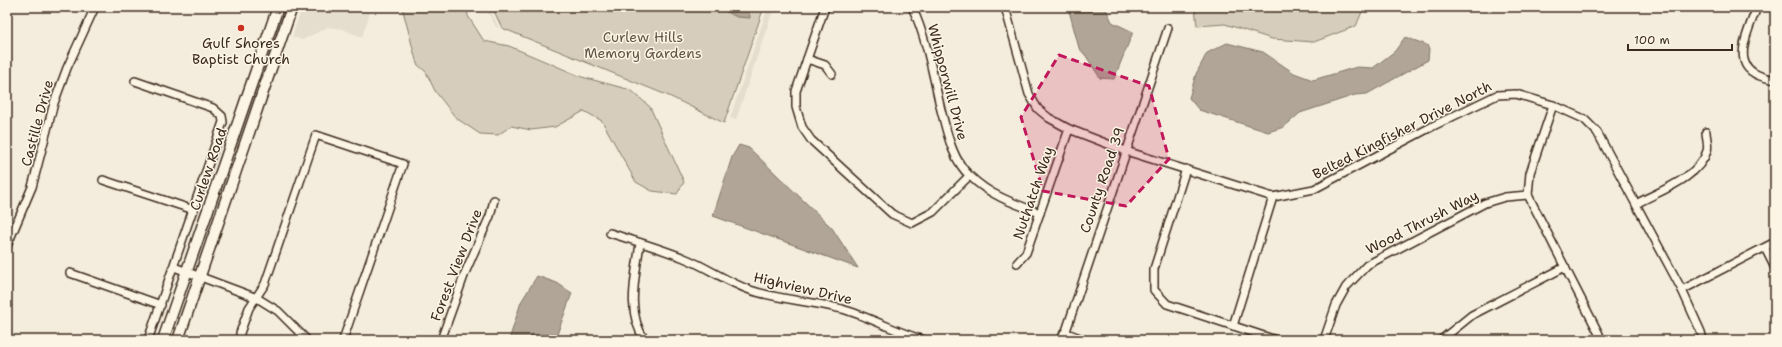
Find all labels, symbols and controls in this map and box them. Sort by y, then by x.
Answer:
street label: Whipporwill Drive [924,22,972,142]
marker: Gulf Shores Baptist Church [236,23,246,33]
scale bar [1628,26,1732,52]
park label: Curlew Hills Memory Gardens [584,28,702,62]
text: 100 m [1634,32,1670,48]
place label: Gulf Shores Baptist Church [192,34,290,68]
street label: Belted Kingfisher Drive North [1309,77,1495,183]
street label: Castille Drive [17,78,57,168]
street label: Curlew Road [185,125,231,213]
street label: County Road 39 [1075,125,1129,235]
street label: Nuthatch Way [1009,144,1057,242]
street label: Wood Thrush Way [1363,186,1481,258]
street label: Forest View Drive [426,206,486,324]
street label: Highview Drive [752,268,854,308]

